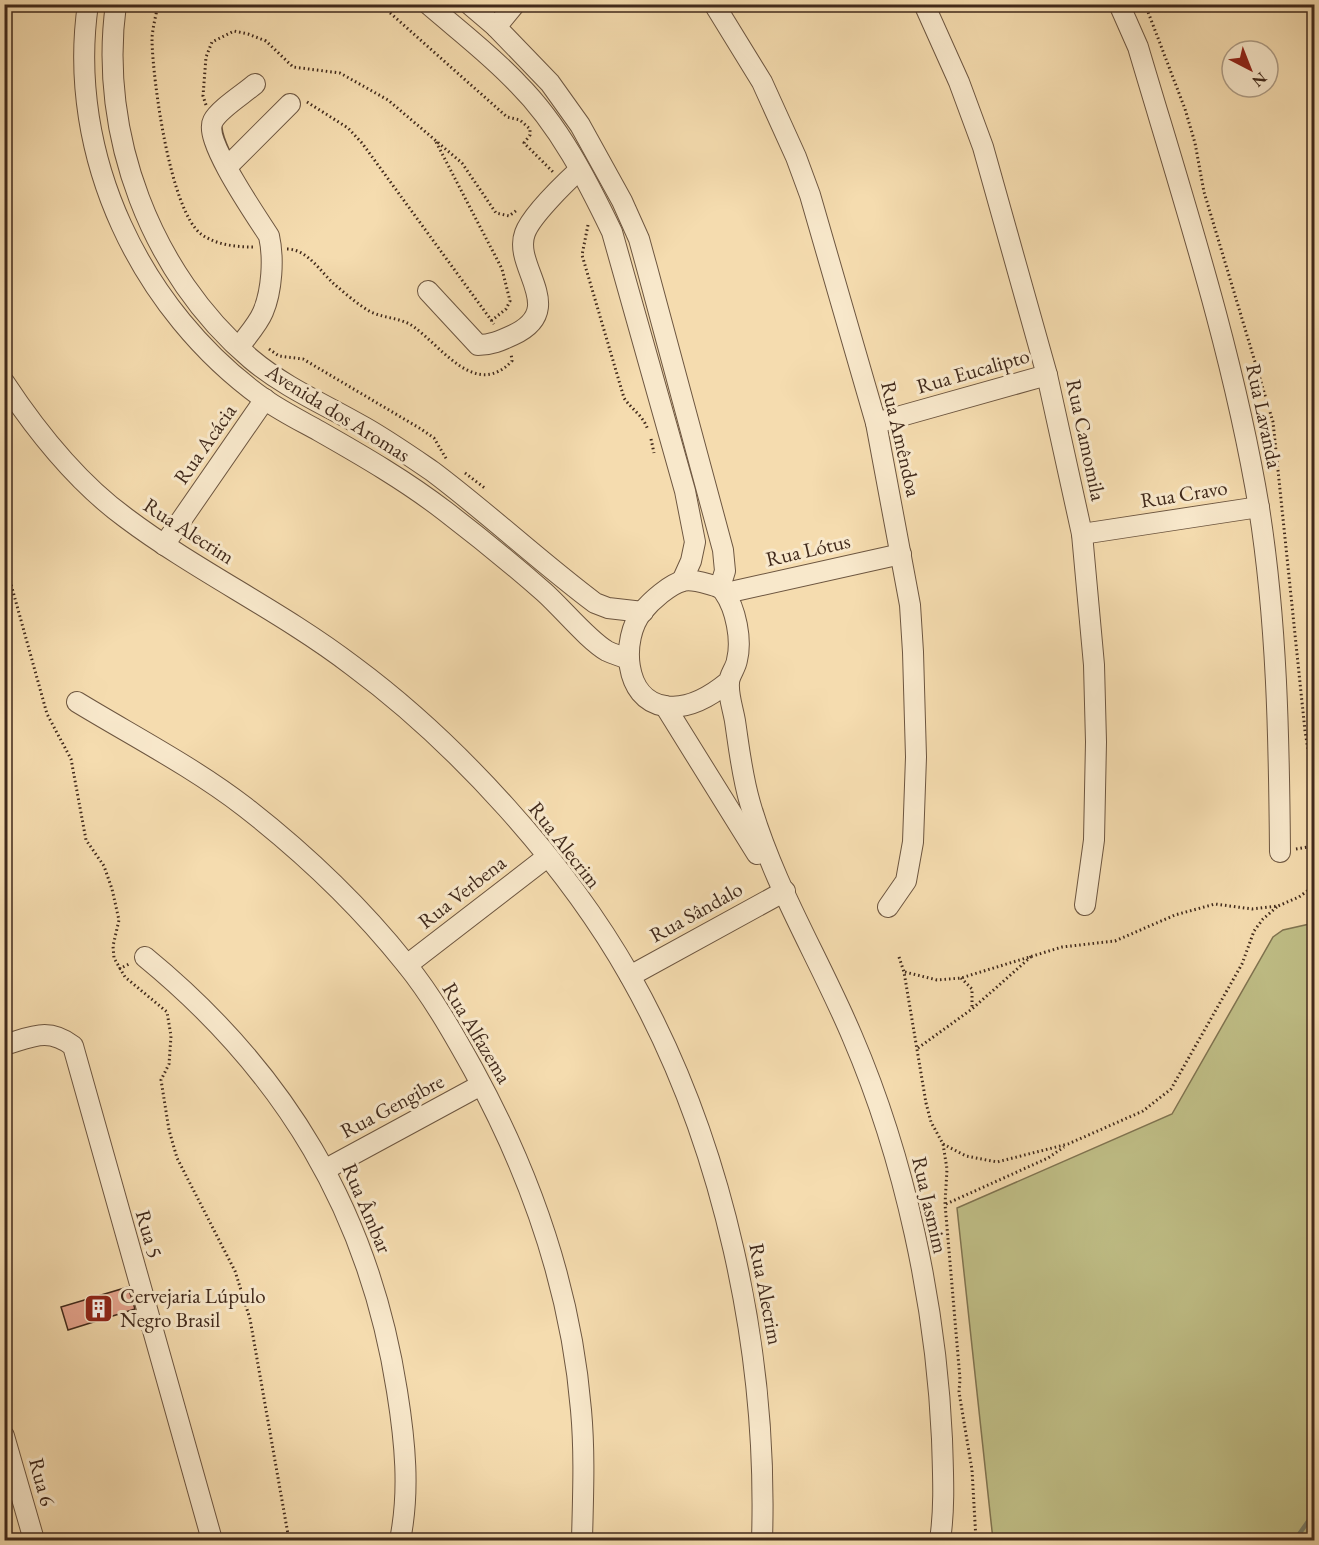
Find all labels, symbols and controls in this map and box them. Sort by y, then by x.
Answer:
north arrow [1220,39,1280,99]
text: N [1248,68,1272,92]
street label: Rua Eucalipto [913,342,1032,400]
street label: Avenida dos Aromas [260,357,415,468]
street label: Rua Lavanda [1240,361,1289,471]
street label: Rua Camomila [1060,377,1113,504]
street label: Rua Amêndoa [875,378,928,500]
street label: Rua Acácia [167,398,242,489]
street label: Rua Cravo [1139,473,1229,514]
street label: Rua Alecrim [139,491,240,570]
street label: Rua Lótus [763,527,853,572]
street label: Rua Alecrim [523,796,608,894]
street label: Rua Verbena [412,848,512,934]
street label: Rua Sândalo [644,875,747,948]
street label: Rua Alfazema [437,977,518,1089]
street label: Rua Gengibre [335,1067,448,1144]
street label: Rua Jasmim [906,1154,955,1256]
street label: Rua Âmbar [336,1159,399,1257]
street label: Rua 5 [130,1207,169,1261]
street label: Rua Alecrim [743,1241,790,1347]
place label: Cervejaria Lúpulo Negro Brasil [120,1282,266,1333]
building icon: Cervejaria Lúpulo Negro Brasil [83,1292,115,1324]
street label: Rua 6 [23,1455,62,1509]

